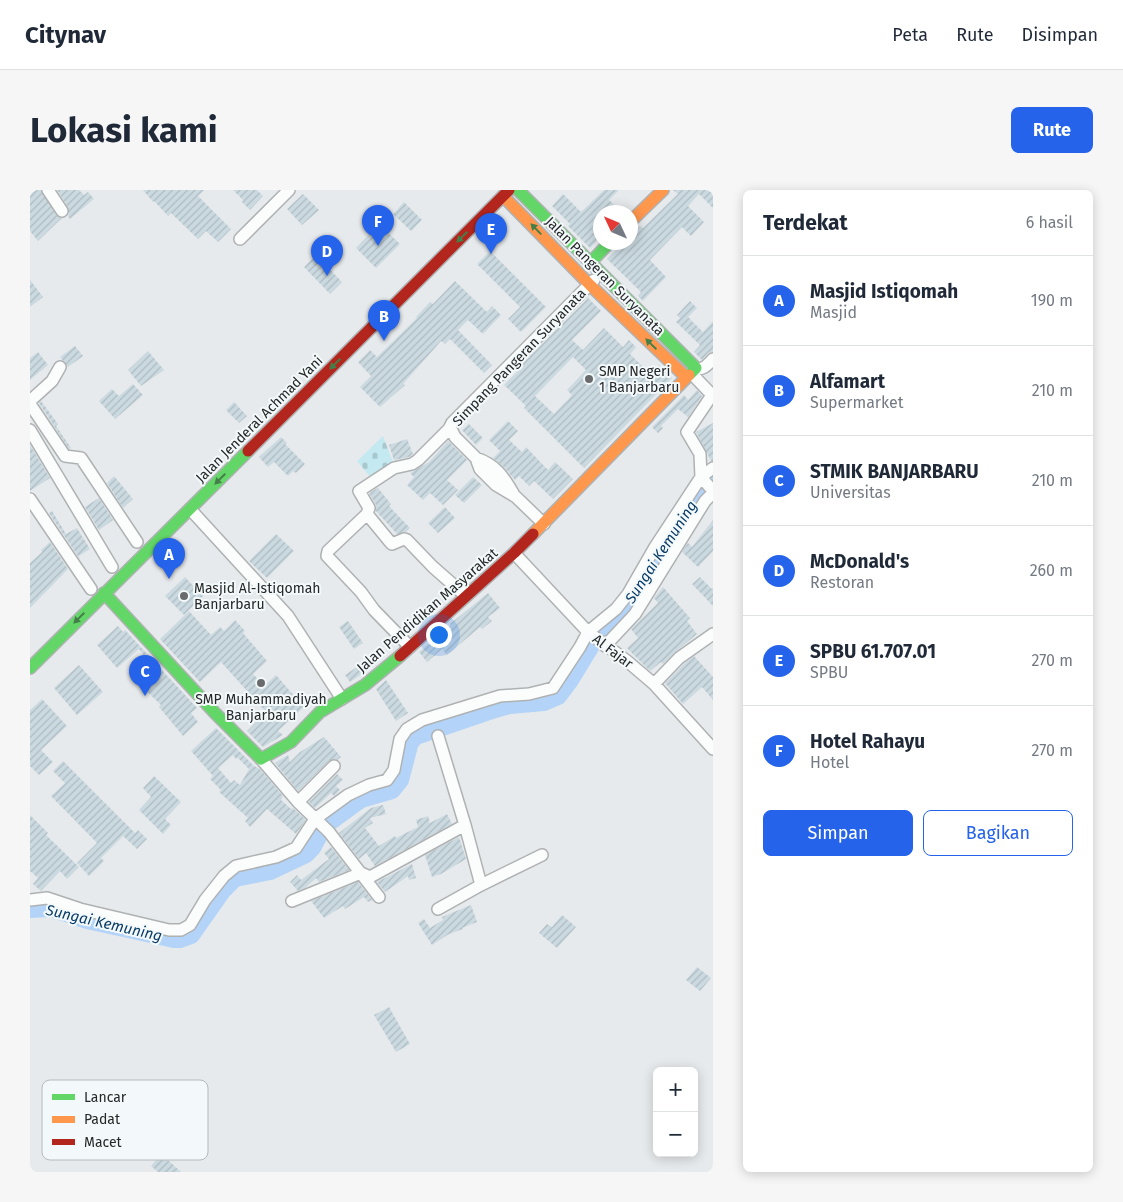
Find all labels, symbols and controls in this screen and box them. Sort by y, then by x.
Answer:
text: Citynav [25,21,106,49]
text: Peta [892,24,928,46]
text: Rute [956,24,994,46]
text: Disimpan [1022,24,1098,46]
button: Rute [1011,107,1093,153]
text: Lokasi kami [30,109,218,151]
pin: F [362,205,394,246]
north arrow [593,205,638,250]
text: Terdekat [763,210,848,236]
pin: E [475,213,507,254]
street label: Jalan Pangeran Suryanata [542,213,668,339]
text: 6 hasil [1026,213,1073,232]
one-way arrow [530,223,542,235]
one-way arrow [456,231,468,243]
pin: D [311,235,343,276]
text: Masjid Istiqomah [810,280,958,303]
street label: Simpang Pangeran Suryanata [449,285,590,430]
text: A [774,291,784,310]
text: 190 m [1031,291,1073,310]
pin: B [368,300,400,341]
text: Masjid [810,303,857,322]
one-way arrow [646,338,658,350]
street label: Jalan Jenderal Achmad Yani [192,352,326,486]
one-way arrow [329,358,341,370]
place label: SMP Negeri 1 Banjarbaru [599,363,679,396]
text: Alfamart [810,370,885,393]
marker: SMP Negeri 1 Banjarbaru [583,373,595,385]
text: B [774,381,784,400]
text: 210 m [1032,381,1073,400]
text: Supermarket [810,393,904,412]
text: STMIK BANJARBARU [810,460,979,483]
text: C [774,471,784,490]
text: 210 m [1032,471,1073,490]
one-way arrow [214,473,226,485]
text: Universitas [810,483,891,502]
water label: Sungai Kemuning [621,497,701,608]
pin: A [153,538,185,579]
street label: Jalan Pendidikan Masyarakat [353,544,502,676]
text: McDonald's [810,550,909,573]
text: D [774,561,784,580]
text: 260 m [1030,561,1073,580]
text: Restoran [810,573,874,592]
place label: Masjid Al-Istiqomah Banjarbaru [194,580,321,613]
marker: Masjid Al-Istiqomah Banjarbaru [178,590,190,602]
one-way arrow [74,612,86,624]
your location [426,622,452,648]
street label: Al Fajar [589,631,637,672]
text: SPBU 61.707.01 [810,640,936,663]
text: E [775,651,783,670]
text: 270 m [1031,651,1073,670]
pin: C [129,655,161,696]
text: SPBU [810,663,848,682]
marker: SMP Muhammadiyah Banjarbaru [255,677,267,689]
place label: SMP Muhammadiyah Banjarbaru [195,691,327,724]
text: Hotel Rahayu [810,730,925,753]
text: F [775,741,783,760]
text: 270 m [1031,741,1073,760]
text: Hotel [810,753,849,772]
button: Simpan [763,810,913,856]
button: Bagikan [923,810,1073,856]
water label: Sungai Kemuning [43,901,164,945]
map controls [653,1067,698,1157]
button: + [653,1067,698,1112]
legend [42,1080,208,1160]
text: Lancar [84,1089,127,1106]
text: Padat [84,1111,121,1128]
button: − [653,1112,698,1157]
text: Macet [84,1134,123,1151]

